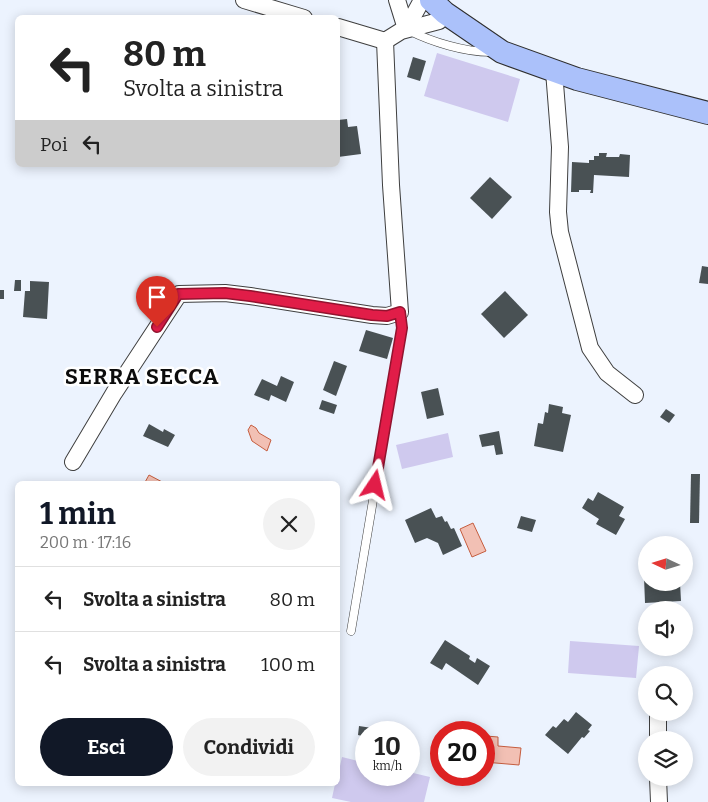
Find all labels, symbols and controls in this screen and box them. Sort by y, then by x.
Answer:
text: 80 m [123,33,206,75]
icon: left [40,35,105,100]
text: Svolta a sinistra [123,75,283,102]
icon: left [78,130,106,158]
text: Poi [40,133,68,156]
pin [136,276,178,327]
icon: arrive [143,283,171,311]
district label: SERRA SECCA [65,363,219,390]
position arrow [348,458,400,510]
text: 1 min [40,496,116,532]
button: close [263,498,315,550]
text: 200 m · 17:16 [40,533,131,552]
north arrow [638,536,692,591]
map controls [638,536,693,786]
icon: left [40,585,68,613]
text: Svolta a sinistra [83,588,226,611]
text: 80 m [269,588,315,611]
button: sound [638,601,693,656]
icon: left [40,650,68,678]
text: Svolta a sinistra [83,653,226,676]
text: 100 m [261,653,315,676]
button: search [638,666,693,721]
button: Esci [40,718,173,776]
button: Condividi [183,718,315,776]
speed limit sign: 20 [430,721,495,786]
button: layers [638,731,693,786]
text: 10 [374,732,401,762]
text: km/h [373,759,402,773]

